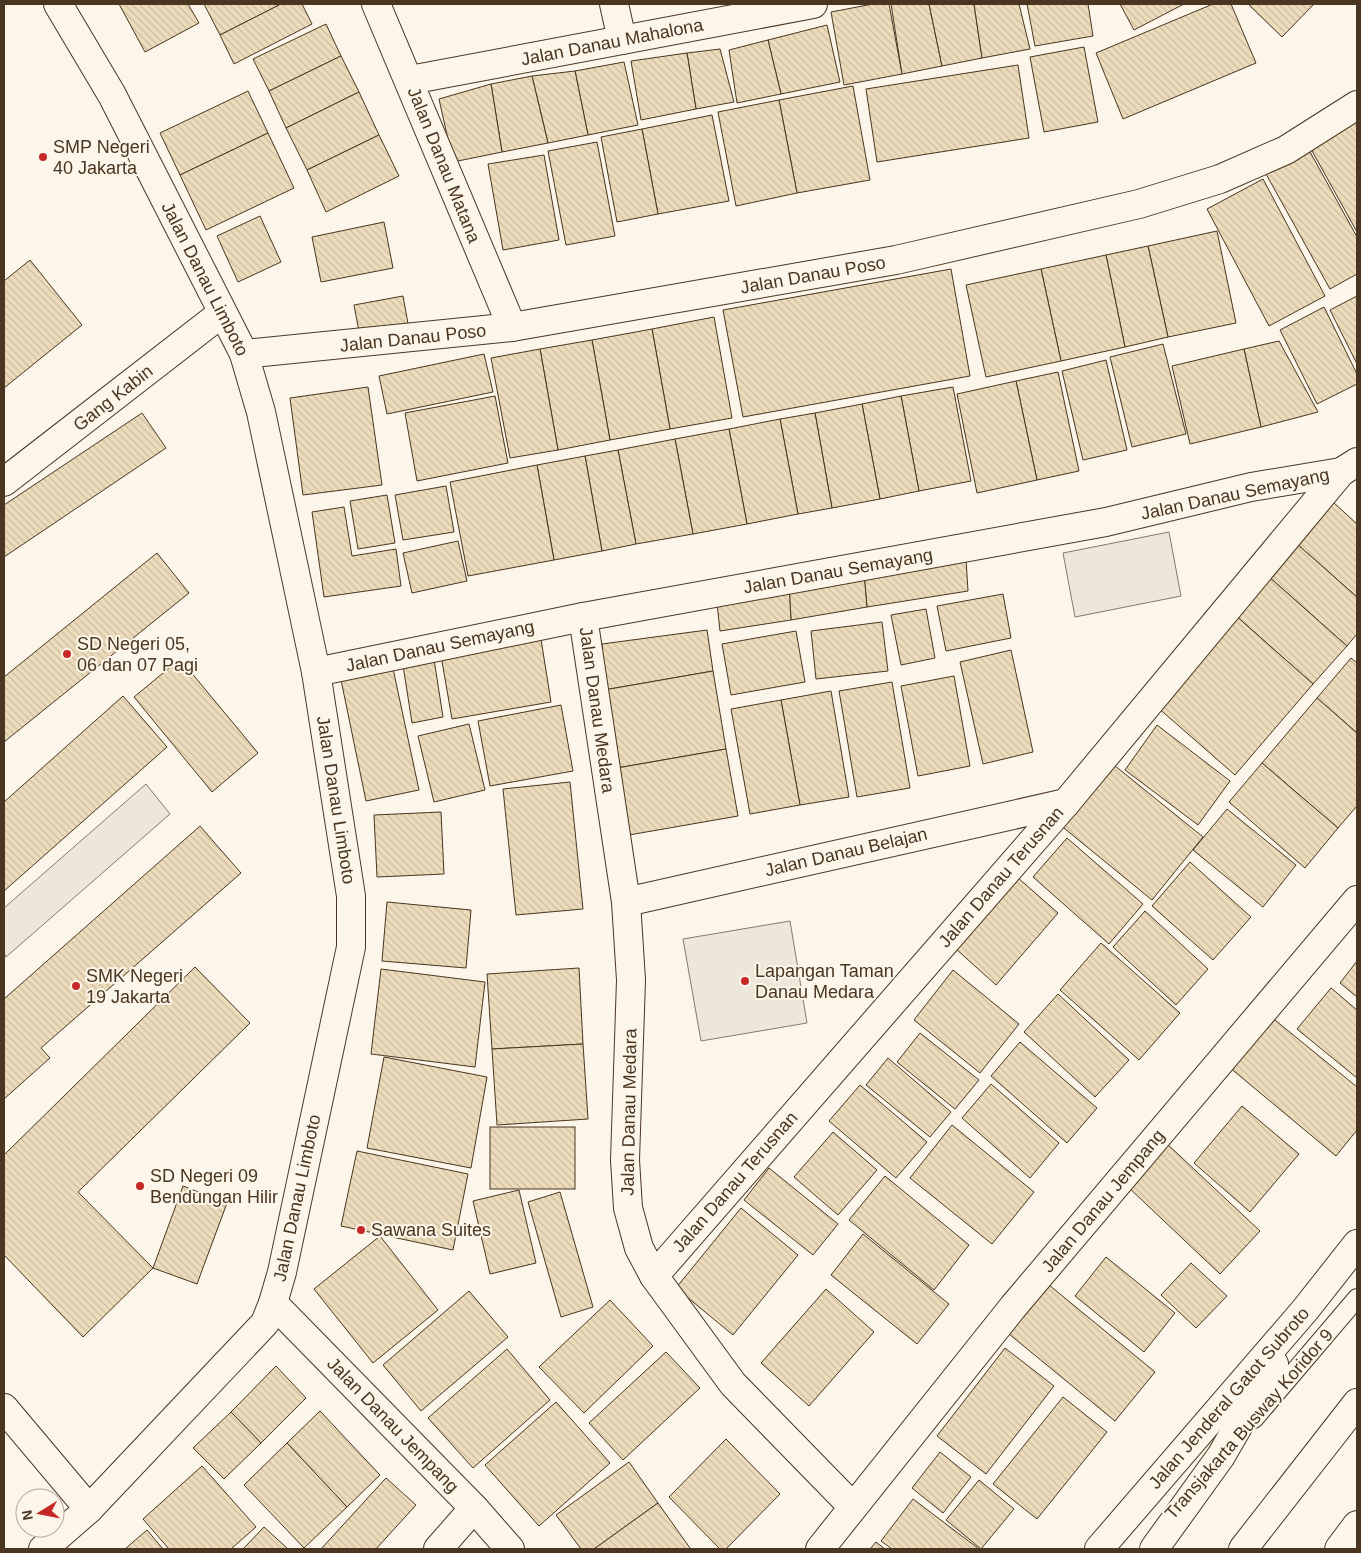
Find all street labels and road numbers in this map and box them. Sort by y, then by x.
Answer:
street label: Jalan Danau Mahalona [519,14,706,69]
street label: Jalan Danau Matana [404,84,485,247]
street label: Jalan Danau Limboto [157,199,253,359]
street label: Jalan Danau Poso [739,252,887,298]
street label: Jalan Danau Poso [339,320,487,356]
street label: Gang Kabin [69,361,157,435]
street label: Jalan Danau Semayang [1139,464,1331,524]
street label: Jalan Danau Semayang [742,544,934,598]
street label: Jalan Danau Semayang [344,616,536,676]
street label: Jalan Danau Medara [575,626,619,795]
street label: Jalan Danau Limboto [313,714,359,886]
street label: Jalan Danau Terusnan [934,803,1068,951]
street label: Jalan Danau Belajan [763,824,929,880]
street label: Jalan Danau Medara [618,1027,640,1196]
street label: Jalan Danau Terusnan [668,1108,802,1256]
street label: Jalan Danau Limboto [270,1113,324,1283]
street label: Jalan Danau Jempang [1037,1126,1169,1276]
street label: Jalan Jenderal Gatot Subroto [1145,1303,1313,1493]
street label: Transjakarta Busway Koridor 9 [1161,1325,1337,1523]
street label: Jalan Danau Jempang [323,1353,463,1497]

